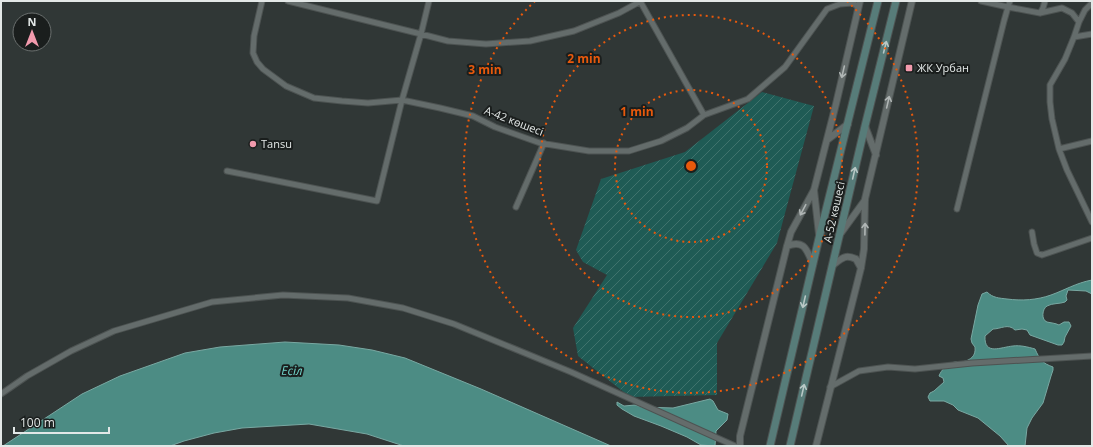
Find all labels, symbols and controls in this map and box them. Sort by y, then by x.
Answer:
north arrow [12,12,52,52]
text: N [28,14,36,29]
one-way arrow [881,41,889,54]
text: 2 min [567,50,601,67]
place label: ЖК Урбан [917,60,969,75]
text: 3 min [468,61,502,78]
marker: ЖК Урбан [904,63,914,73]
one-way arrow [839,65,847,78]
one-way arrow [885,96,893,109]
street label: А-42 көшесі [482,102,546,139]
text: 1 min [620,103,654,120]
place label: Tansu [261,136,292,151]
marker: Tansu [248,139,258,149]
centre of rings [684,159,698,173]
one-way arrow [850,167,858,180]
street label: А-52 көшесі [819,180,848,244]
one-way arrow [799,203,806,215]
one-way arrow [861,223,869,236]
one-way arrow [800,295,808,308]
water label: Есіл [281,362,303,379]
one-way arrow [800,384,807,397]
scale bar [14,409,109,435]
text: 100 m [20,414,55,431]

